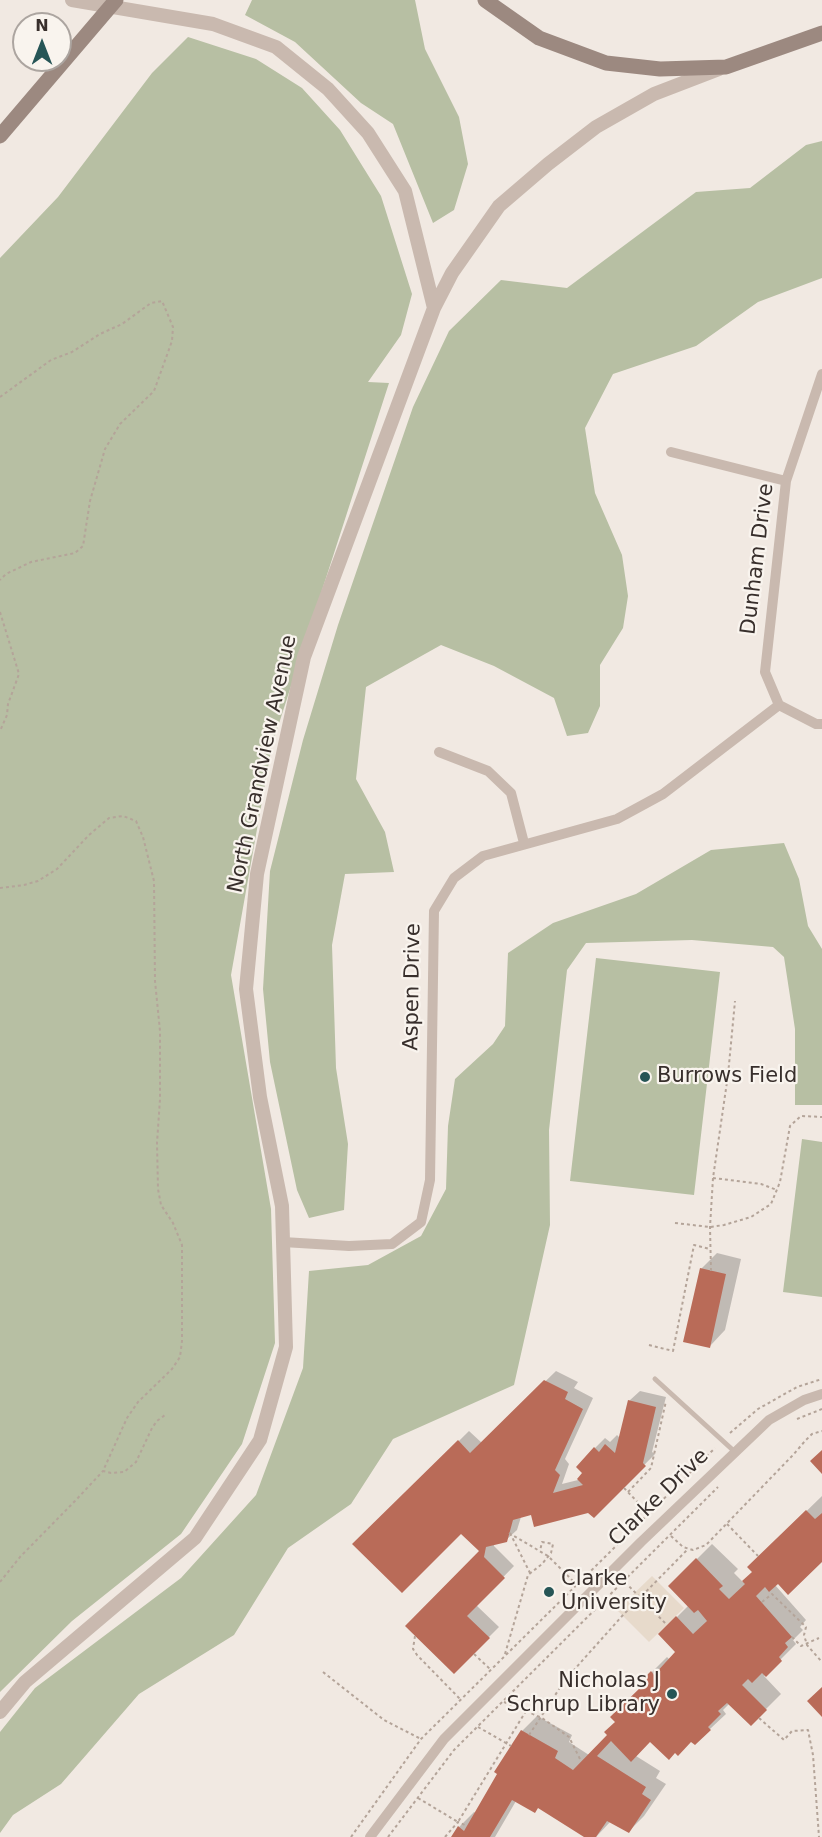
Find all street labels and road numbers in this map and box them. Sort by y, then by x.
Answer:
street label: Dunham Drive [736,482,780,636]
street label: North Grandview Avenue [223,633,303,895]
street label: Aspen Drive [399,923,427,1051]
street label: Clarke Drive [604,1444,714,1552]

